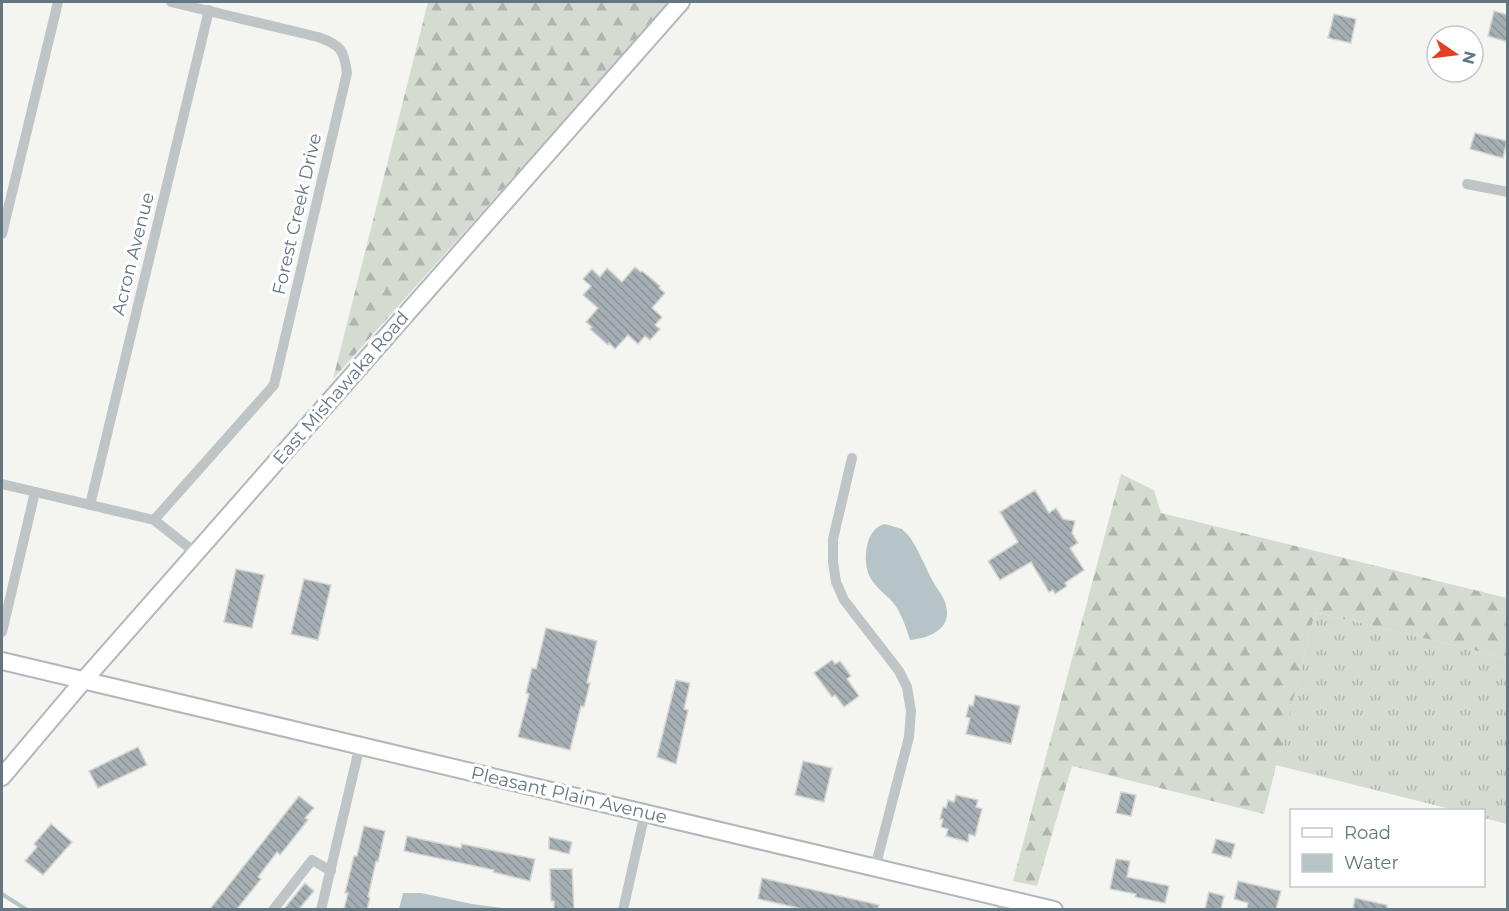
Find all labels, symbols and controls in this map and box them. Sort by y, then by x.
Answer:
north arrow [1425,24,1485,84]
text: N [1458,49,1480,66]
street label: Forest Creek Drive [268,131,326,297]
street label: Acron Avenue [107,190,159,318]
street label: East Mishawaka Road [268,307,414,469]
street label: Pleasant Plain Avenue [469,762,669,828]
legend [1290,809,1485,887]
text: Road [1344,822,1391,844]
text: Water [1344,852,1399,874]

